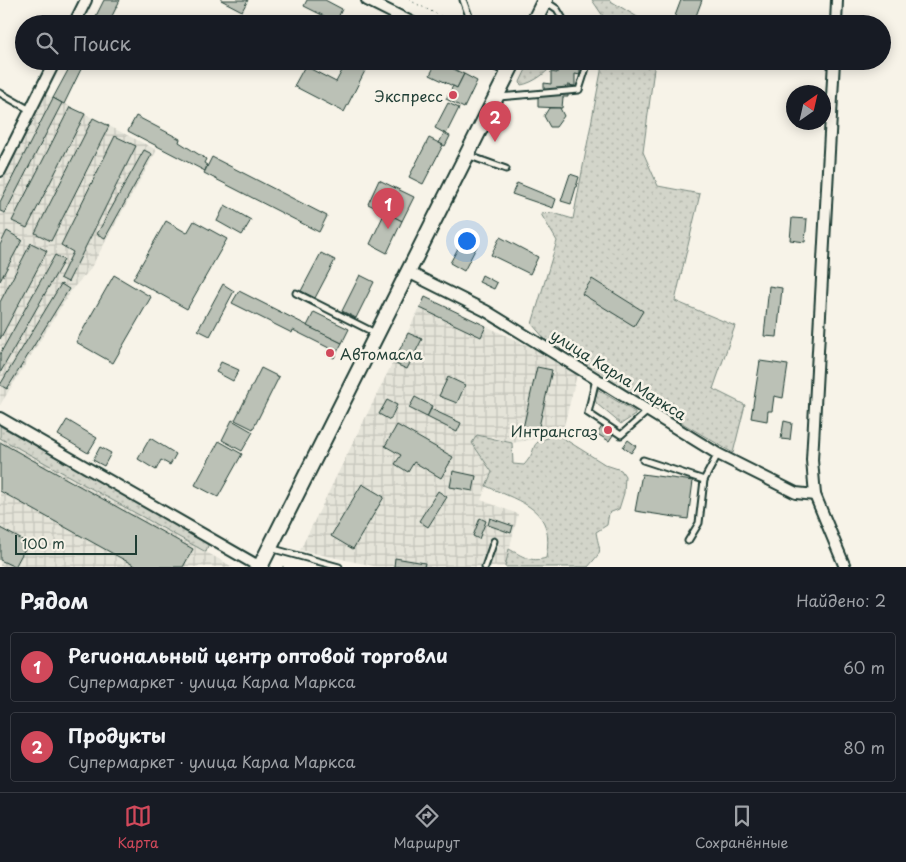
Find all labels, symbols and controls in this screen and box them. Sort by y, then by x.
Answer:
search box [15,15,891,70]
icon: search [33,29,61,57]
text: Поиск [73,29,131,57]
place label: Экспресс [374,84,443,107]
north arrow [786,85,831,130]
marker: Экспресс [447,89,459,101]
pin: 2 [479,101,511,142]
pin: 1 [372,188,404,229]
your location [454,228,480,254]
street label: улица Карла Маркса [547,323,692,426]
place label: Автомасла [340,342,423,365]
marker: Автомасла [324,347,336,359]
place label: Интрансгаз [511,419,598,442]
marker: Интрансгаз [602,424,614,436]
scale bar [15,532,138,555]
text: 100 m [22,533,65,554]
text: Рядом [20,584,88,616]
text: Найдено: 2 [796,588,886,612]
text: Региональный центр оптовой торговли [68,641,448,669]
text: 1 [33,655,41,679]
text: 60 m [843,655,885,679]
text: Супермаркет · улица Карла Маркса [68,669,355,693]
text: Продукты [68,721,166,749]
text: 2 [31,735,43,759]
text: 80 m [843,735,885,759]
text: Супермаркет · улица Карла Маркса [68,749,355,773]
tab: Карта [118,802,159,853]
tab: Маршрут [394,802,460,853]
tab: Сохранённые [695,802,788,853]

